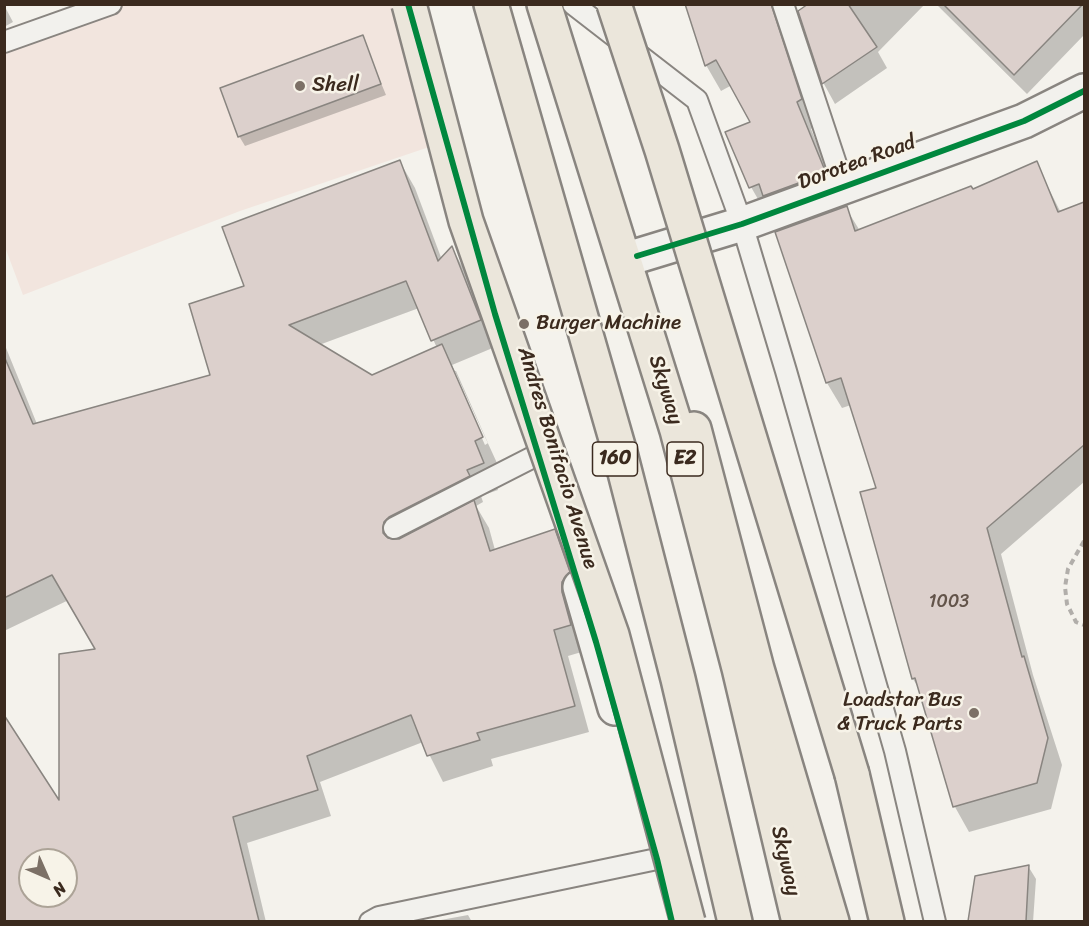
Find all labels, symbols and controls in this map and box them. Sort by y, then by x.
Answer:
place label: Shell [312,73,359,99]
marker: Shell [293,79,307,93]
street label: Dorotea Road [795,130,919,196]
place label: Burger Machine [536,311,681,337]
marker: Burger Machine [517,317,531,331]
street label: Andres Bonifacio Avenue [511,344,603,572]
street label: Skyway [643,352,687,428]
road number: 160 [592,442,638,476]
road number: E2 [667,442,703,476]
house number: 1003 [929,591,969,613]
place label: Loadstar Bus & Truck Parts [837,688,962,738]
marker: Loadstar Bus & Truck Parts [967,706,981,720]
street label: Skyway [765,823,805,899]
north arrow [18,848,78,908]
text: N [45,875,74,904]

